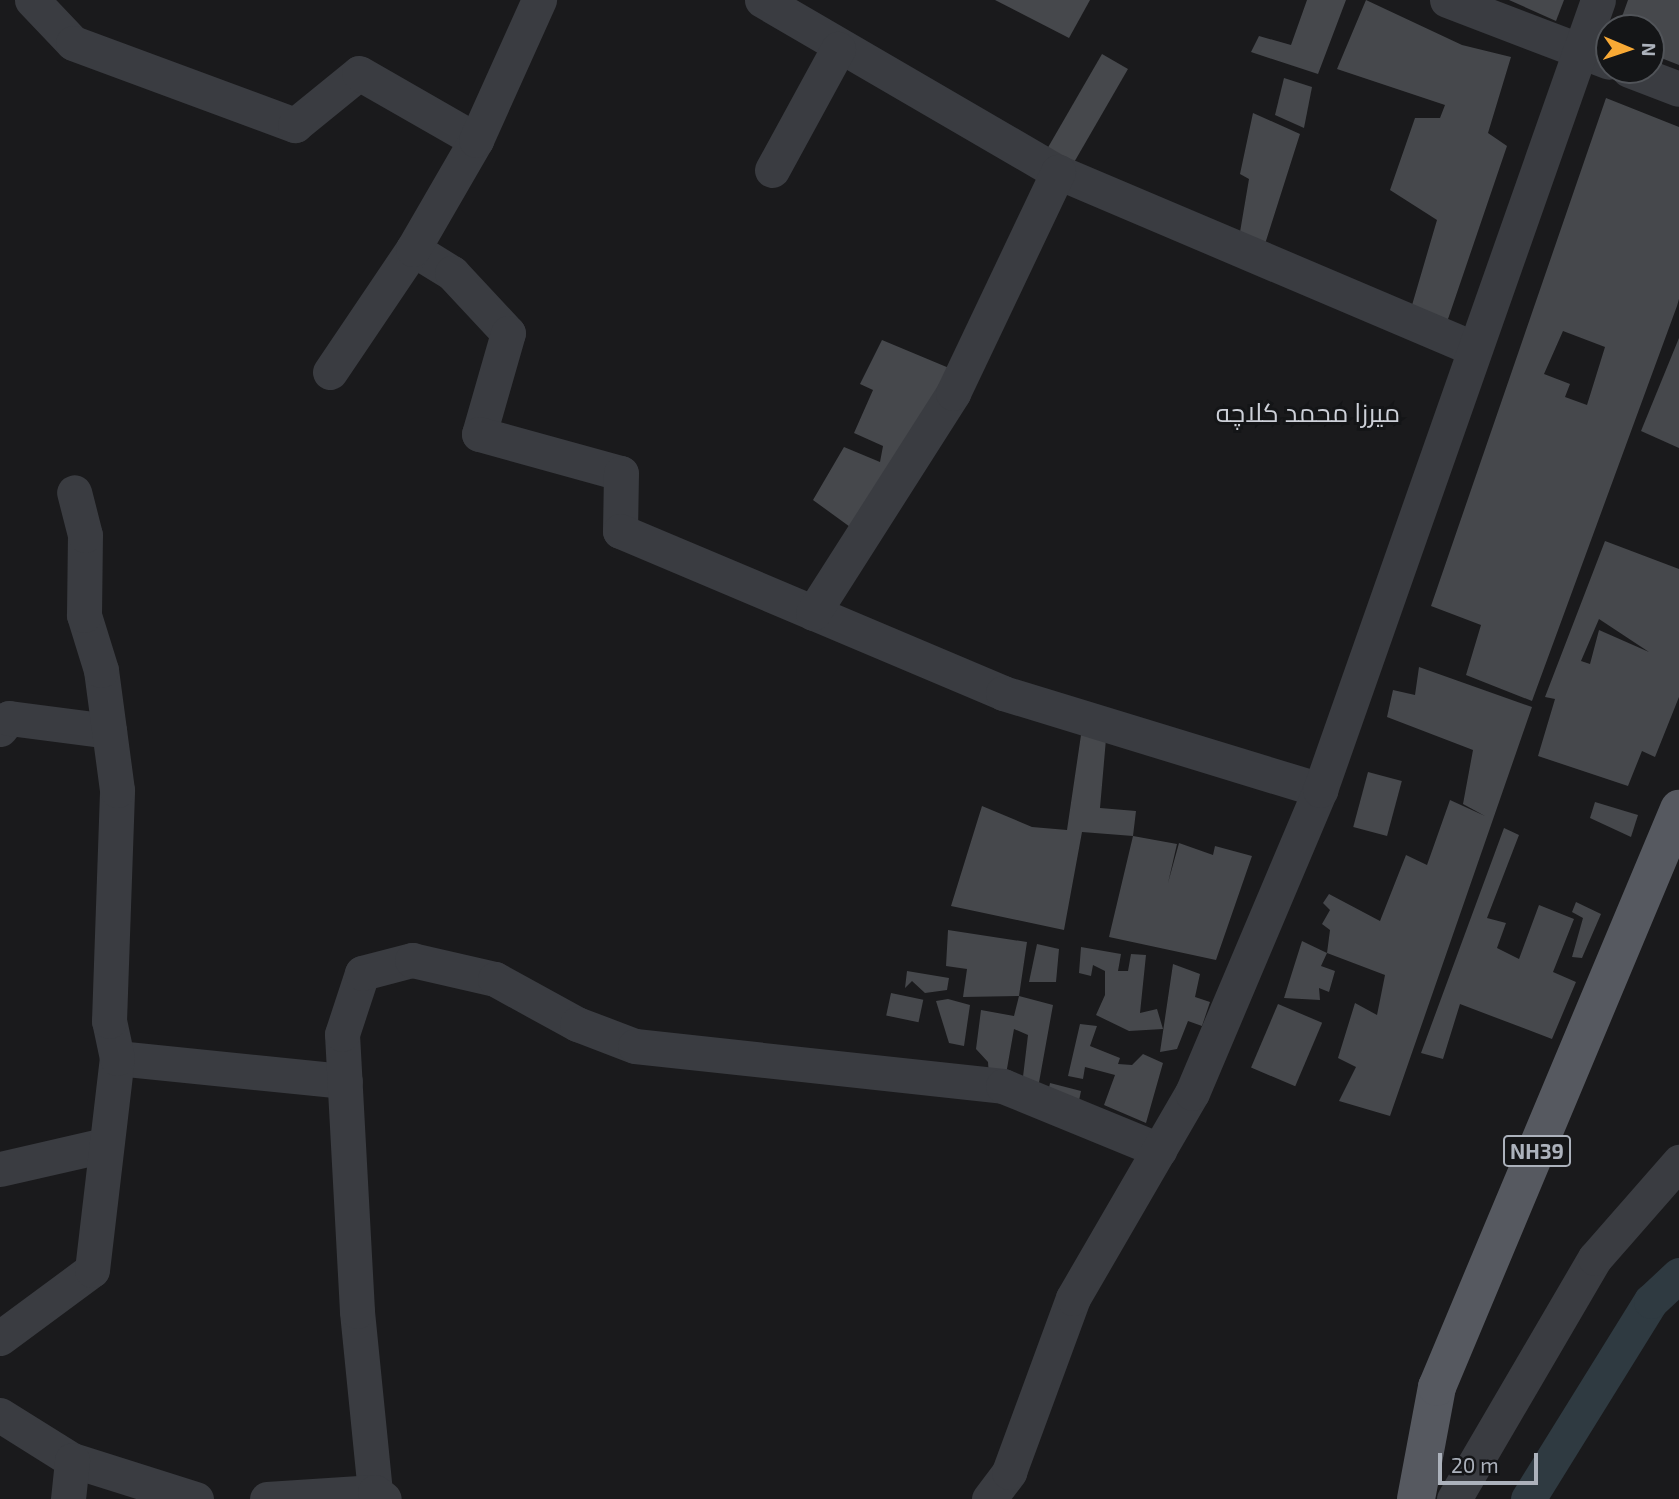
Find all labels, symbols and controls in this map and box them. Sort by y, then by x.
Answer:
north arrow [1595,14,1665,84]
text: N [1638,42,1661,57]
district label: میرزا محمد کلاچه [1216,396,1400,428]
road number: NH39 [1502,1134,1572,1168]
scale bar [1441,1440,1541,1484]
text: 20 m [1451,1452,1499,1477]

